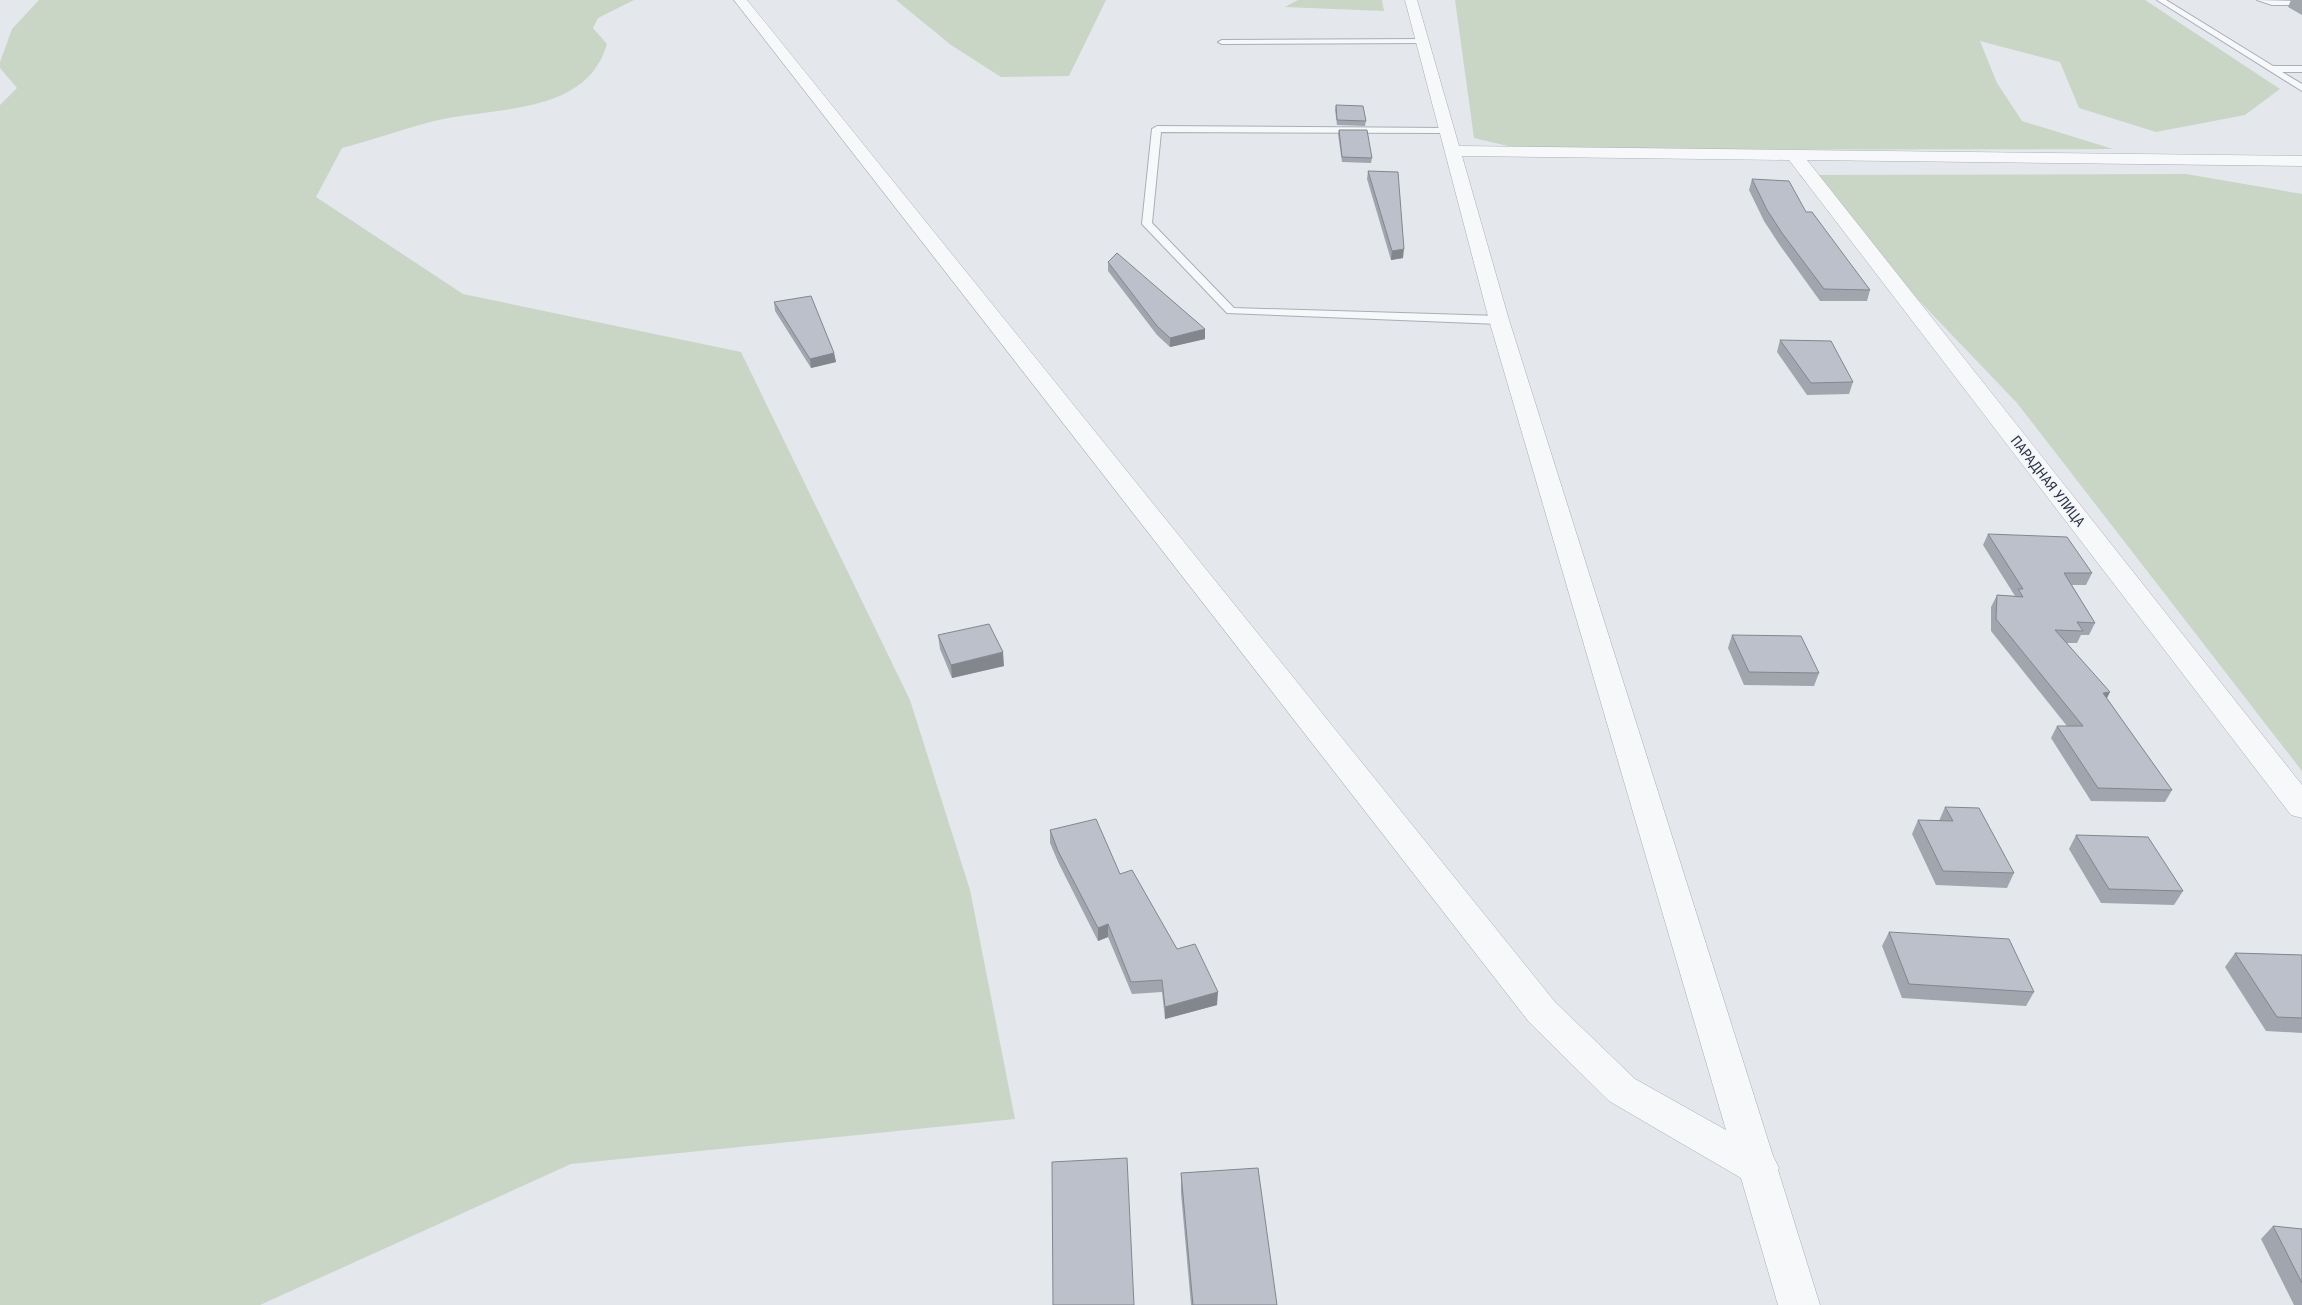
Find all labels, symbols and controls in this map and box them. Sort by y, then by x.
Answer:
street label: ПАРАДНАЯ УЛИЦА [2008,432,2088,530]

